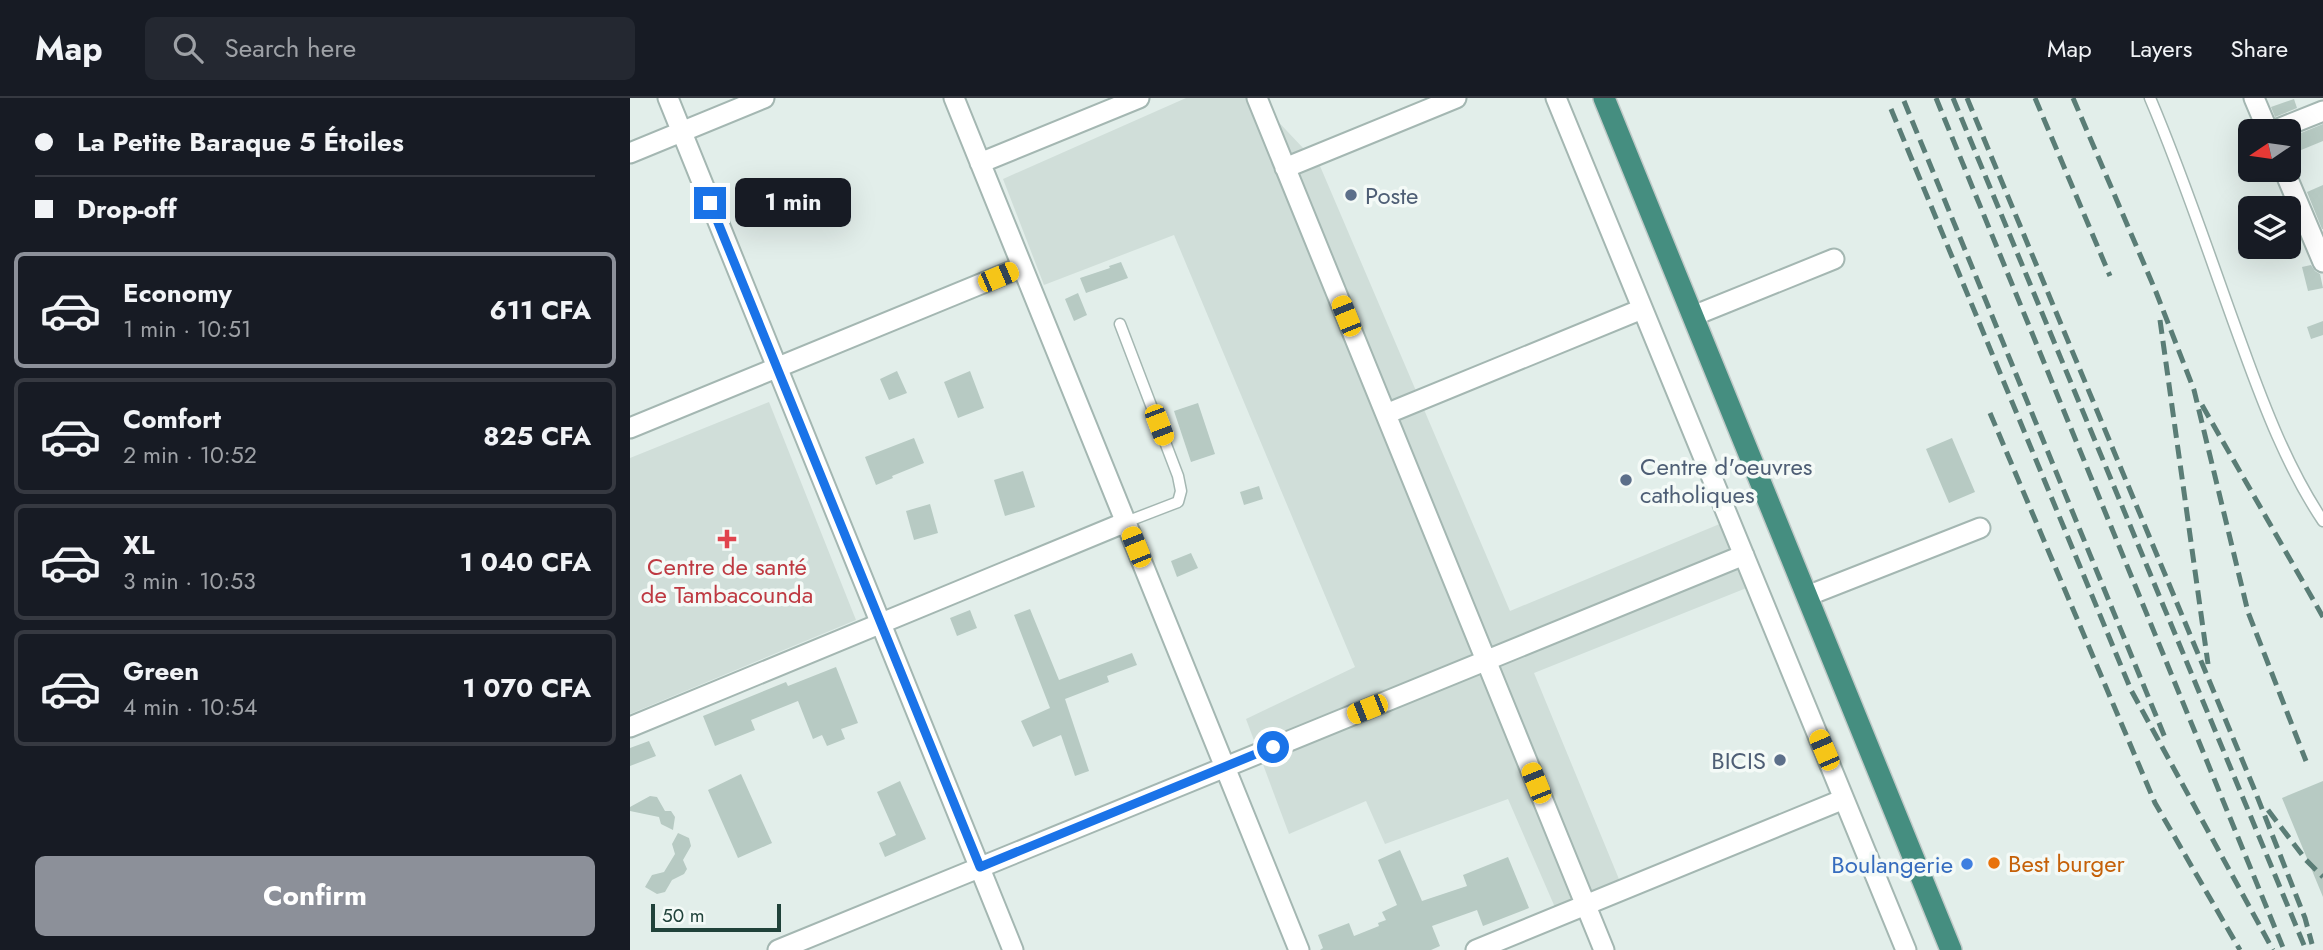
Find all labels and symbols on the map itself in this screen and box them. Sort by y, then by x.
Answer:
north arrow [2238,119,2301,182]
callout: 1 min [734,178,850,228]
place label: Poste [1365,178,1418,213]
route end [694,187,726,219]
marker: Poste [1343,187,1359,203]
car [975,259,1022,295]
car [1329,293,1364,339]
car [1142,402,1177,448]
place label: Centre d'oeuvres catholiques [1640,449,1812,512]
marker: Centre d'oeuvres catholiques [1618,472,1634,488]
car [1119,524,1154,570]
marker: Centre de santé de Tambacounda [717,529,737,549]
place label: Centre de santé de Tambacounda [641,549,813,612]
car [1344,691,1391,727]
car [1807,727,1842,773]
route start [1257,731,1289,763]
place label: BICIS [1711,743,1766,778]
marker: BICIS [1772,752,1788,768]
car [1519,760,1554,806]
place label: Best burger [2008,846,2126,881]
place label: Boulangerie [1831,847,1953,882]
marker: Best burger [1986,855,2002,871]
marker: Boulangerie [1959,856,1975,872]
scale bar [651,901,780,933]

